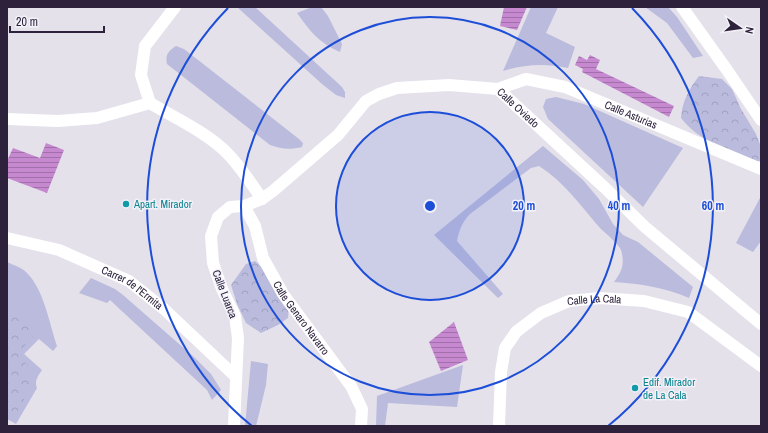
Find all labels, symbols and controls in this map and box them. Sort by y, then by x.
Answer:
scale bar [10,8,104,34]
north arrow [720,8,760,48]
text: 20 m [16,14,38,30]
text: N [742,26,757,35]
street label: Calle Oviedo [494,85,542,131]
street label: Calle Asturias [602,97,660,132]
place label: Apart. Mirador [133,197,192,211]
text: 20 m [513,198,535,214]
text: 40 m [608,198,630,214]
text: 60 m [702,198,724,214]
marker: Apart. Mirador [121,199,131,209]
centre of rings [423,199,437,213]
street label: Carrer de l'Ermita [99,263,166,312]
street label: Calle Luarca [209,268,241,320]
street label: Calle Genaro Navarro [270,278,333,358]
street label: Calle La Cala [567,291,622,308]
place label: Edif. Mirador de La Cala [643,375,695,402]
marker: Edif. Mirador de La Cala [630,383,640,393]

